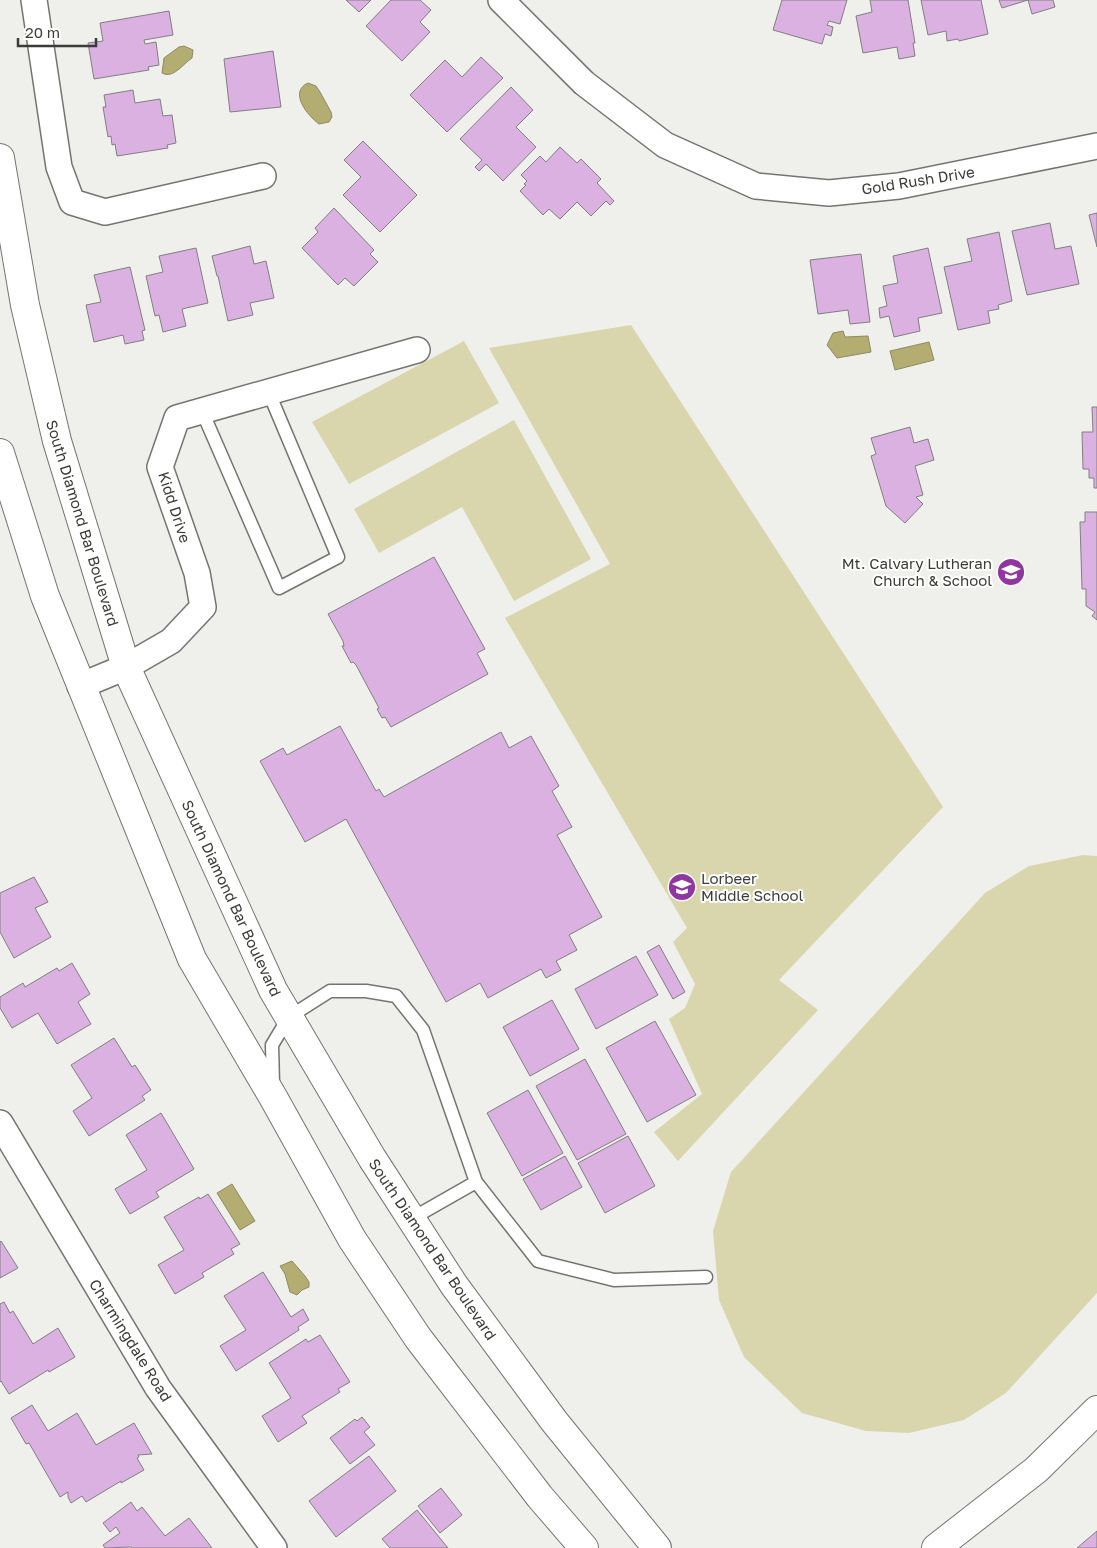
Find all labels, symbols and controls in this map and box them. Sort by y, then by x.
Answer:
scale bar [18,15,95,47]
text: 20 m [25,23,60,41]
street label: Gold Rush Drive [860,162,976,198]
street label: South Diamond Bar Boulevard [43,418,123,628]
street label: Kidd Drive [155,469,195,545]
place label: Mt. Calvary Lutheran Church & School [842,554,992,589]
school or university icon: Mt. Calvary Lutheran Church & School [996,557,1026,587]
street label: South Diamond Bar Boulevard [178,797,286,999]
place label: Lorbeer Middle School [701,869,803,904]
school or university icon: Lorbeer Middle School [667,872,697,902]
street label: South Diamond Bar Boulevard [365,1155,501,1343]
street label: Charmingdale Road [86,1275,176,1405]

